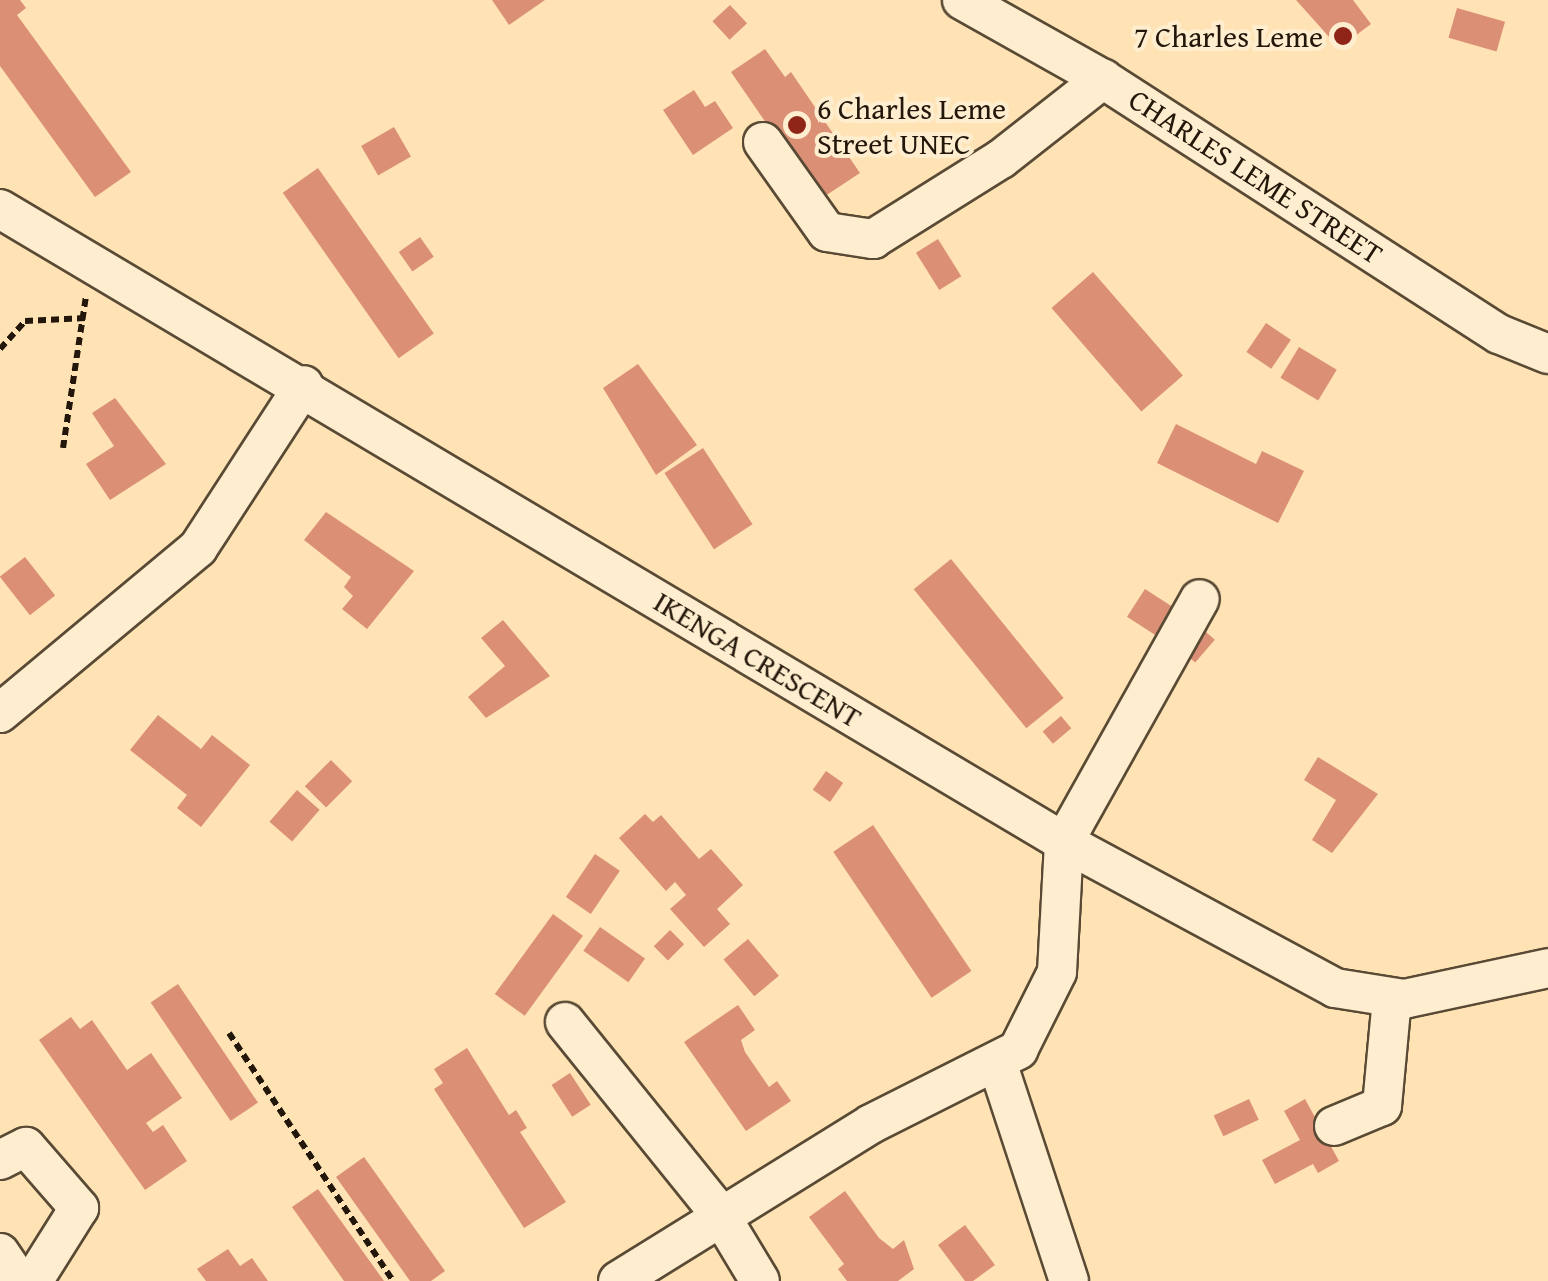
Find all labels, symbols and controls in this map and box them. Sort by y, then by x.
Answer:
place label: 7 Charles Leme [1134,18,1323,54]
marker: 7 Charles Leme [1332,25,1354,47]
street label: CHARLES LEME STREET [1123,81,1389,271]
place label: 6 Charles Leme Street UNEC [817,90,1006,160]
marker: 6 Charles Leme Street UNEC [786,114,808,136]
street label: IKENGA CRESCENT [648,583,868,735]

